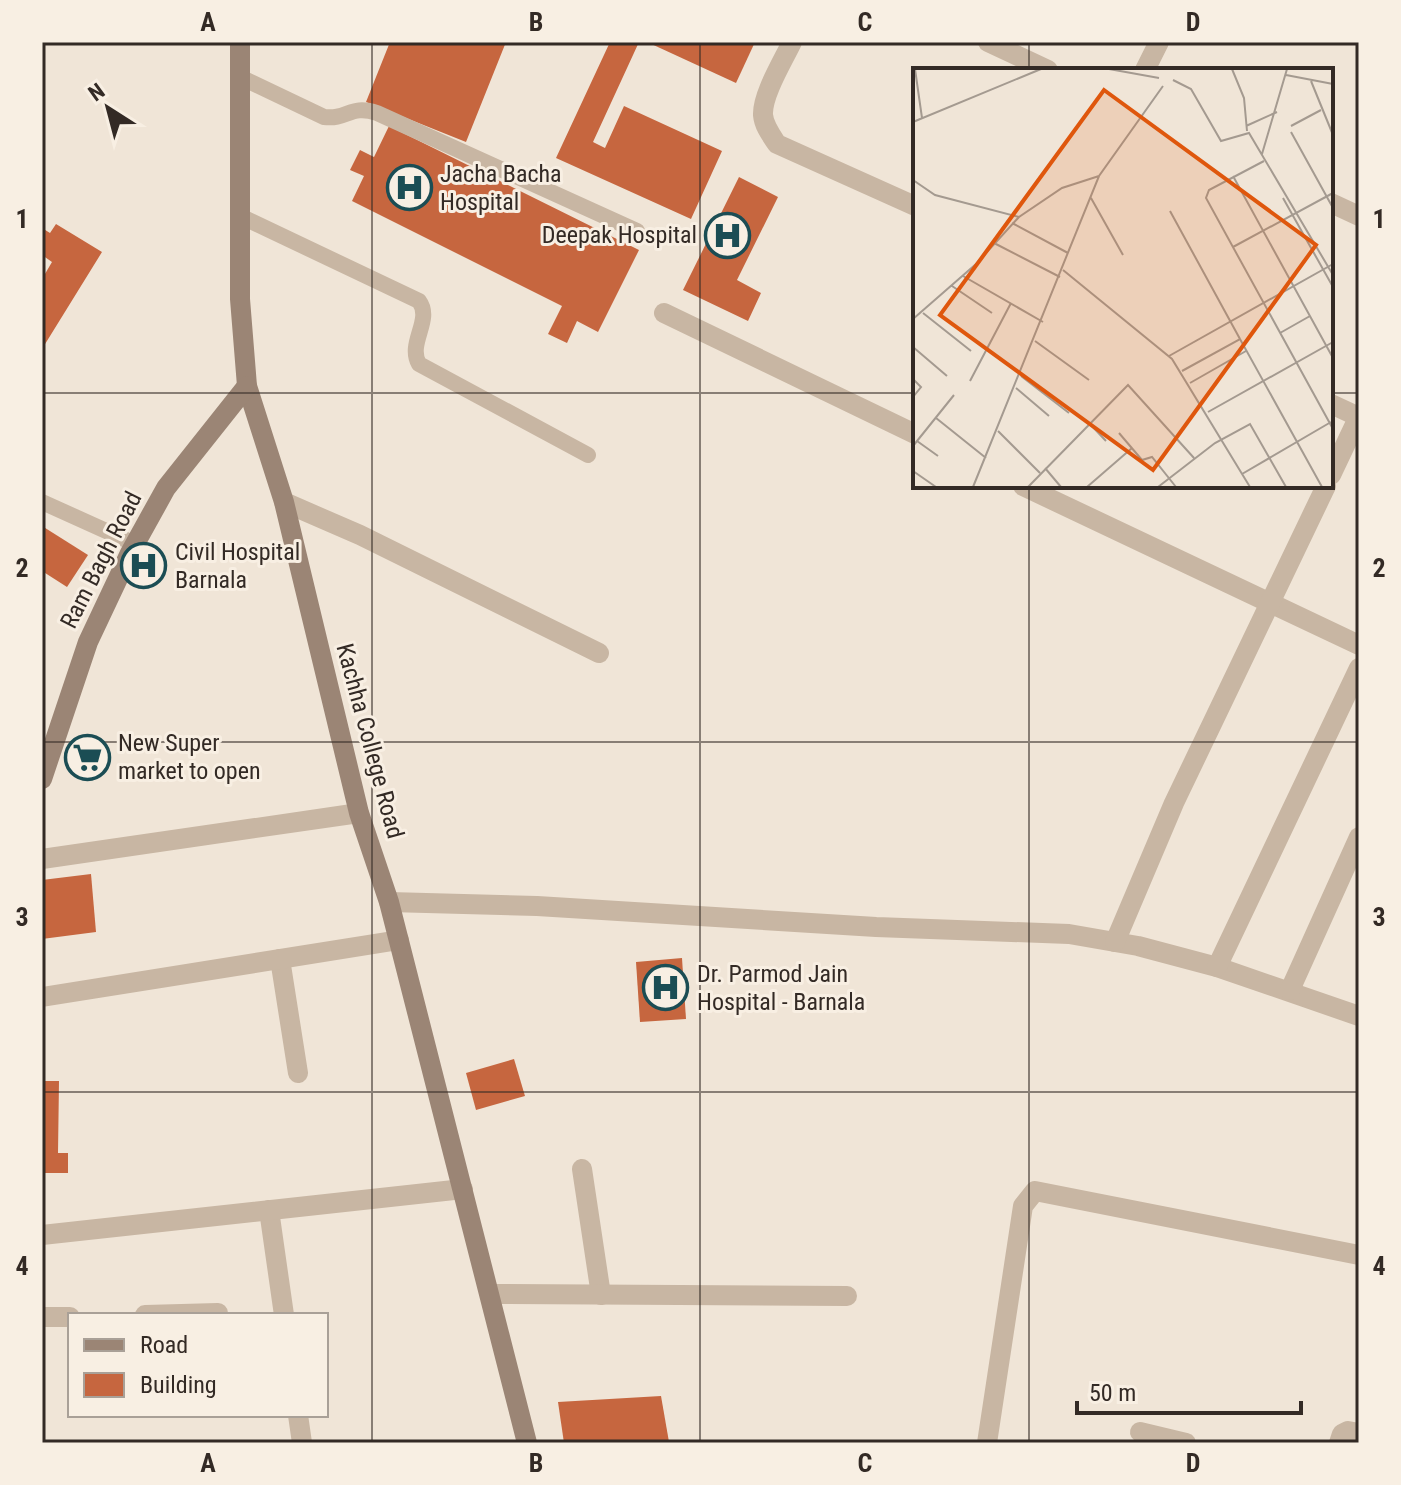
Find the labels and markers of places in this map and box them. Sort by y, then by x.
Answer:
place label: Jacha Bacha Hospital [440,160,562,216]
hospital icon: Jacha Bacha Hospital [385,164,433,212]
hospital icon: Deepak Hospital [704,211,752,259]
place label: Deepak Hospital [542,221,697,249]
place label: Civil Hospital Barnala [175,538,300,594]
hospital icon: Civil Hospital Barnala [120,542,168,590]
place label: New Super market to open [118,729,261,785]
supermarket icon: New Super market to open [63,733,111,781]
place label: Dr. Parmod Jain Hospital - Barnala [697,960,865,1016]
hospital icon: Dr. Parmod Jain Hospital - Barnala [642,964,690,1012]

